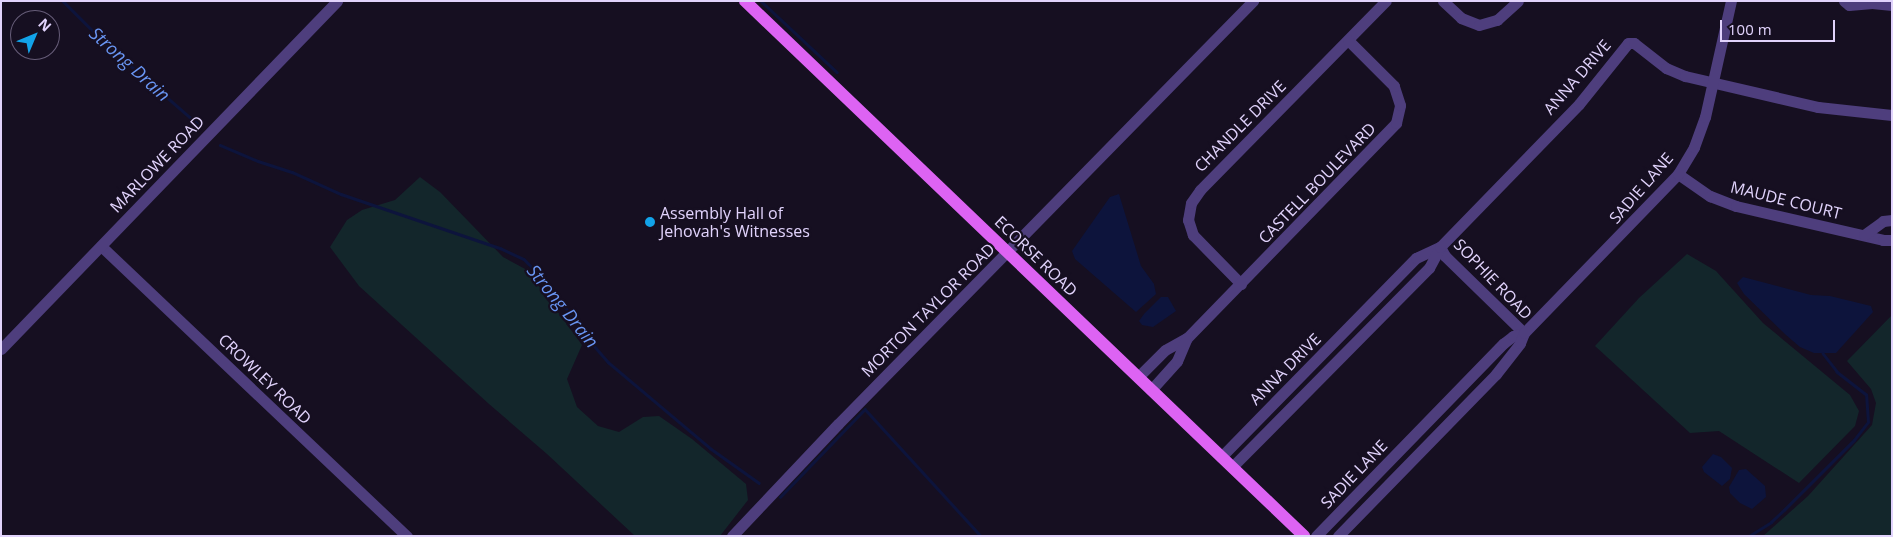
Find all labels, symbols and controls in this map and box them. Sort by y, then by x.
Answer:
north arrow [10,10,60,60]
scale bar [1723,10,1838,42]
text: N [35,14,56,35]
text: 100 m [1728,19,1772,39]
water label: Strong Drain [85,22,175,106]
street label: ANNA DRIVE [1539,36,1615,118]
street label: CHANDLE DRIVE [1190,76,1290,176]
street label: MARLOWE ROAD [106,112,208,216]
street label: CASTELL BOULEVARD [1254,119,1380,247]
street label: SADIE LANE [1605,149,1677,227]
street label: MAUDE COURT [1729,177,1843,223]
place label: Assembly Hall of Jehovah's Witnesses [660,203,810,241]
street label: ECORSE ROAD [991,212,1081,300]
marker: Assembly Hall of Jehovah's Witnesses [644,216,656,228]
street label: SOPHIE ROAD [1450,235,1536,323]
street label: MORTON TAYLOR ROAD [857,239,999,381]
water label: Strong Drain [523,260,603,352]
street label: ANNA DRIVE [1245,329,1325,409]
street label: CROWLEY ROAD [215,330,315,428]
street label: SADIE LANE [1317,436,1391,512]

